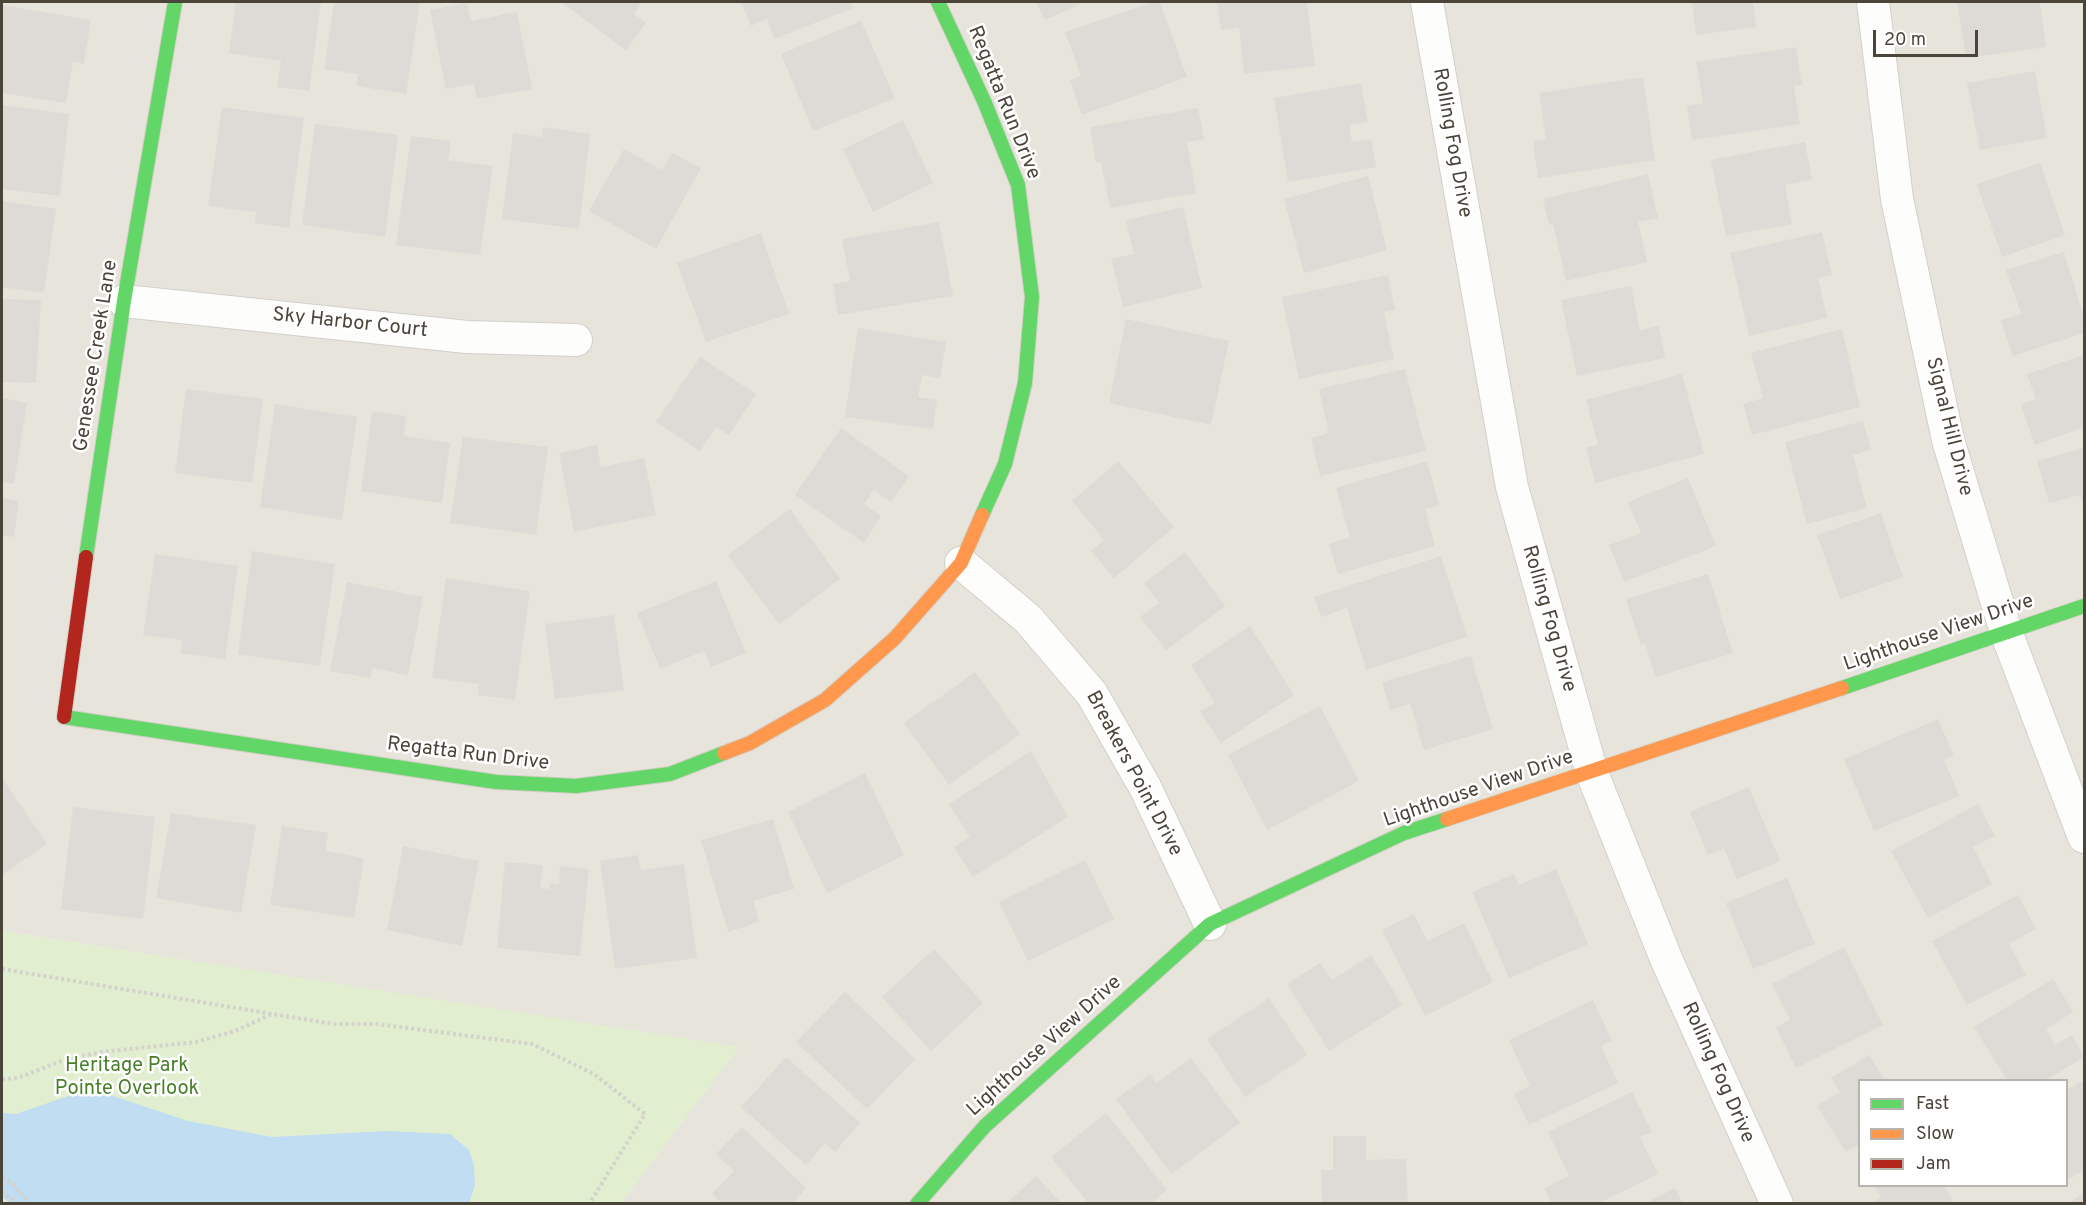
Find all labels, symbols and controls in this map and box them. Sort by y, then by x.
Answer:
scale bar [1876,18,1981,56]
street label: Regatta Run Drive [961,23,1045,183]
text: 20 m [1884,29,1926,52]
street label: Rolling Fog Drive [1426,66,1476,220]
street label: Genessee Creek Lane [70,258,124,454]
street label: Sky Harbor Court [271,304,429,344]
street label: Signal Hill Drive [1919,355,1977,499]
street label: Rolling Fog Drive [1516,543,1580,695]
street label: Lighthouse View Drive [1841,590,2037,678]
street label: Breakers Point Drive [1079,687,1187,861]
street label: Regatta Run Drive [386,733,550,777]
street label: Lighthouse View Drive [1381,746,1577,834]
street label: Lighthouse View Drive [963,971,1127,1123]
street label: Rolling Fog Drive [1675,999,1759,1147]
park label: Heritage Park Pointe Overlook [55,1055,199,1102]
legend [1858,1079,2068,1187]
text: Fast [1916,1093,1949,1116]
text: Slow [1916,1123,1954,1146]
text: Jam [1916,1153,1951,1176]

